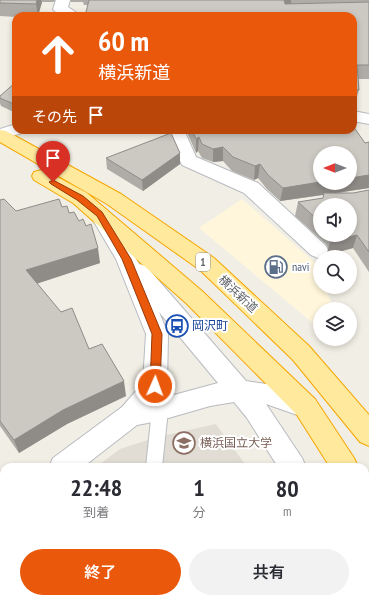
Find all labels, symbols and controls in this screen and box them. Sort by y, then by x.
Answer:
text: 60 m [98,22,149,59]
icon: ahead [32,28,84,80]
text: 横浜新道 [98,61,170,84]
icon: arrive [85,104,107,126]
text: その先 [32,107,77,126]
pin [36,141,70,182]
north arrow [313,146,357,190]
map controls [313,146,357,346]
icon: arrive [42,147,64,169]
button: sound [313,198,357,242]
button: search [313,250,357,294]
road number: 1 [196,253,210,271]
fuel station icon: navi [263,254,289,280]
place label: navi [292,259,309,274]
street label: 横浜新道 [216,272,261,315]
button: layers [313,302,357,346]
bus stop icon: 岡沢町 [164,313,190,339]
place label: 岡沢町 [192,318,228,333]
position arrow [134,365,176,407]
school or university icon: 横浜国立大学 [171,430,197,456]
place label: 横浜国立大学 [200,435,272,450]
text: 22:48 [70,472,122,503]
text: 1 [193,472,205,503]
text: 80 [276,473,299,504]
text: m [283,503,291,520]
text: 到着 [83,504,109,521]
text: 分 [192,504,205,521]
button: 終了 [20,549,181,595]
button: 共有 [189,549,349,595]

